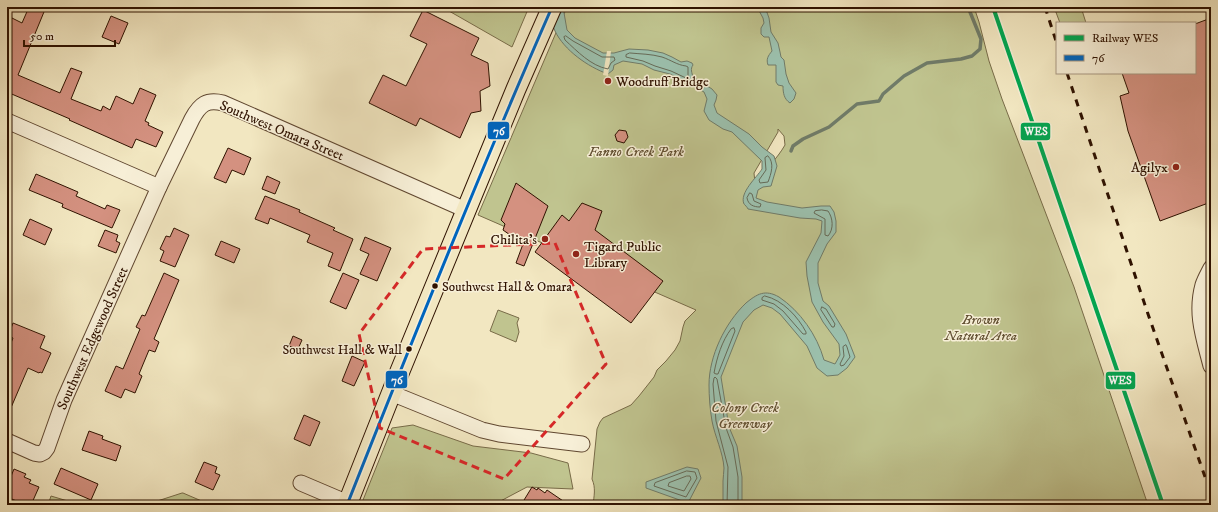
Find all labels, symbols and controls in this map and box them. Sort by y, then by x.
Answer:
scale bar [24,22,115,48]
legend [1056,22,1196,74]
text: 50 m [30,29,54,44]
text: Railway WES [1092,31,1158,46]
text: 76 [1092,51,1105,66]
place label: Woodruff Bridge [615,73,709,91]
marker: Woodruff Bridge [603,76,613,86]
street label: Southwest Omara Street [217,97,347,165]
line badge: 76 [487,121,510,140]
line badge: WES [1020,122,1051,141]
text: 76 [493,125,506,139]
text: WES [1023,125,1048,139]
park label: Fanno Creek Park [588,143,684,161]
place label: Agilyx [1131,159,1168,177]
marker: Agilyx [1171,162,1181,172]
place label: Chilita's [491,231,537,249]
marker: Chilita's [540,234,550,244]
place label: Tigard Public Library [584,238,661,272]
marker: Tigard Public Library [571,249,581,259]
street label: Southwest Edgewood Street [53,264,133,413]
place label: Southwest Hall & Omara [442,279,572,295]
marker: Southwest Hall & Omara [430,281,440,291]
park label: Brown Natural Area [944,311,1017,345]
place label: Southwest Hall & Wall [282,342,402,358]
marker: Southwest Hall & Wall [404,344,414,354]
line badge: 76 [385,370,408,389]
line badge: WES [1105,371,1136,390]
text: 76 [391,374,404,388]
text: WES [1107,374,1132,388]
park label: Colony Creek Greenway [711,399,779,433]

